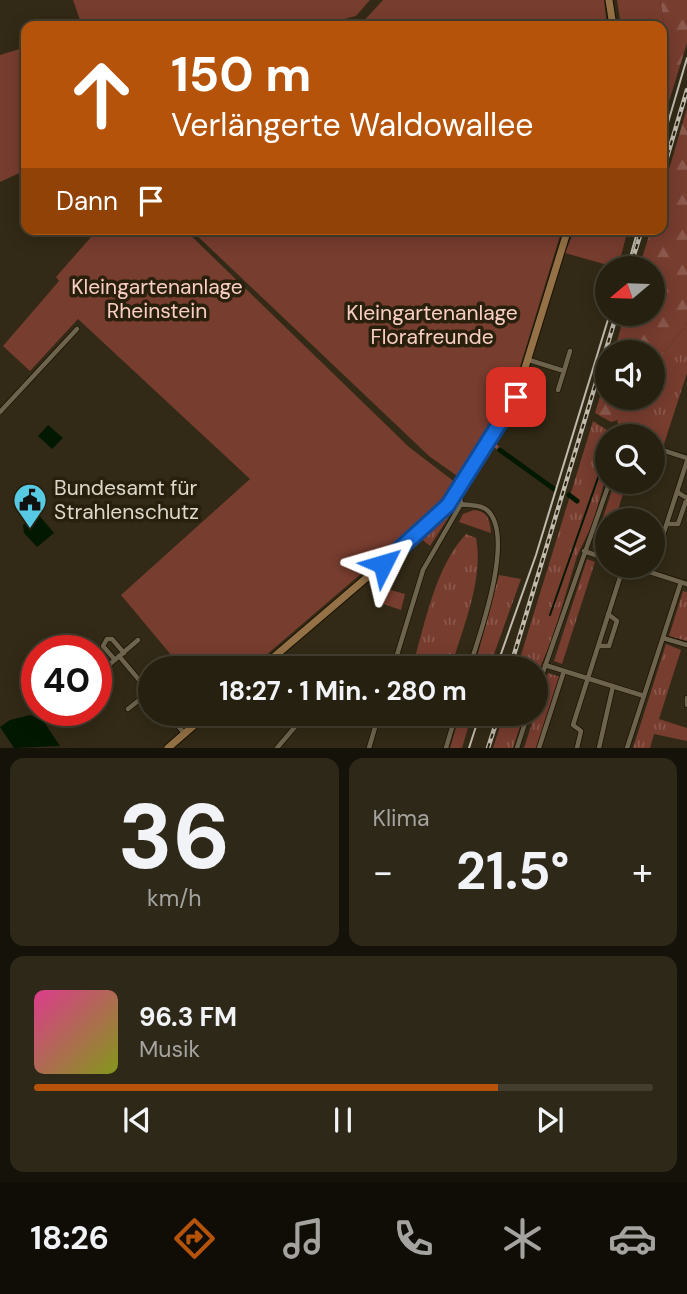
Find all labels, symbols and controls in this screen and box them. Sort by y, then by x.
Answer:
text: 150 m [171,42,311,106]
icon: ahead [56,49,147,140]
text: Verlängerte Waldowallee [171,104,534,146]
icon: arrive [132,182,170,220]
text: Dann [56,184,118,218]
north arrow [595,256,665,326]
map controls [595,256,665,578]
park label: Kleingartenanlage Rheinstein [71,273,243,325]
park label: Kleingartenanlage Florafreunde [346,299,518,351]
button: sound [595,340,665,410]
pin [486,367,546,427]
icon: arrive [497,378,535,416]
button: search [595,424,665,494]
place label: Bundesamt für Strahlenschutz [54,474,199,526]
public building icon: Bundesamt für Strahlenschutz [11,481,49,530]
button: layers [595,508,665,578]
position arrow [346,527,420,601]
speed limit sign: 40 [21,635,112,726]
text: 18:27 · 1 Min. · 280 m [219,674,467,708]
text: 36 [118,778,231,896]
text: Klima [373,803,430,833]
text: 21.5° [456,837,569,905]
text: − [373,847,393,897]
text: + [632,847,653,897]
text: km/h [147,883,201,913]
text: 96.3 FM [139,1000,237,1034]
text: Musik [139,1034,200,1064]
icon: previous [118,1101,156,1139]
icon: pause [324,1101,362,1139]
icon: next [531,1101,569,1139]
icon: directions [170,1214,219,1263]
icon: music [279,1214,328,1263]
icon: phone [389,1214,438,1263]
icon: climate [498,1214,547,1263]
icon: car [608,1214,657,1263]
text: 18:26 [30,1217,109,1259]

